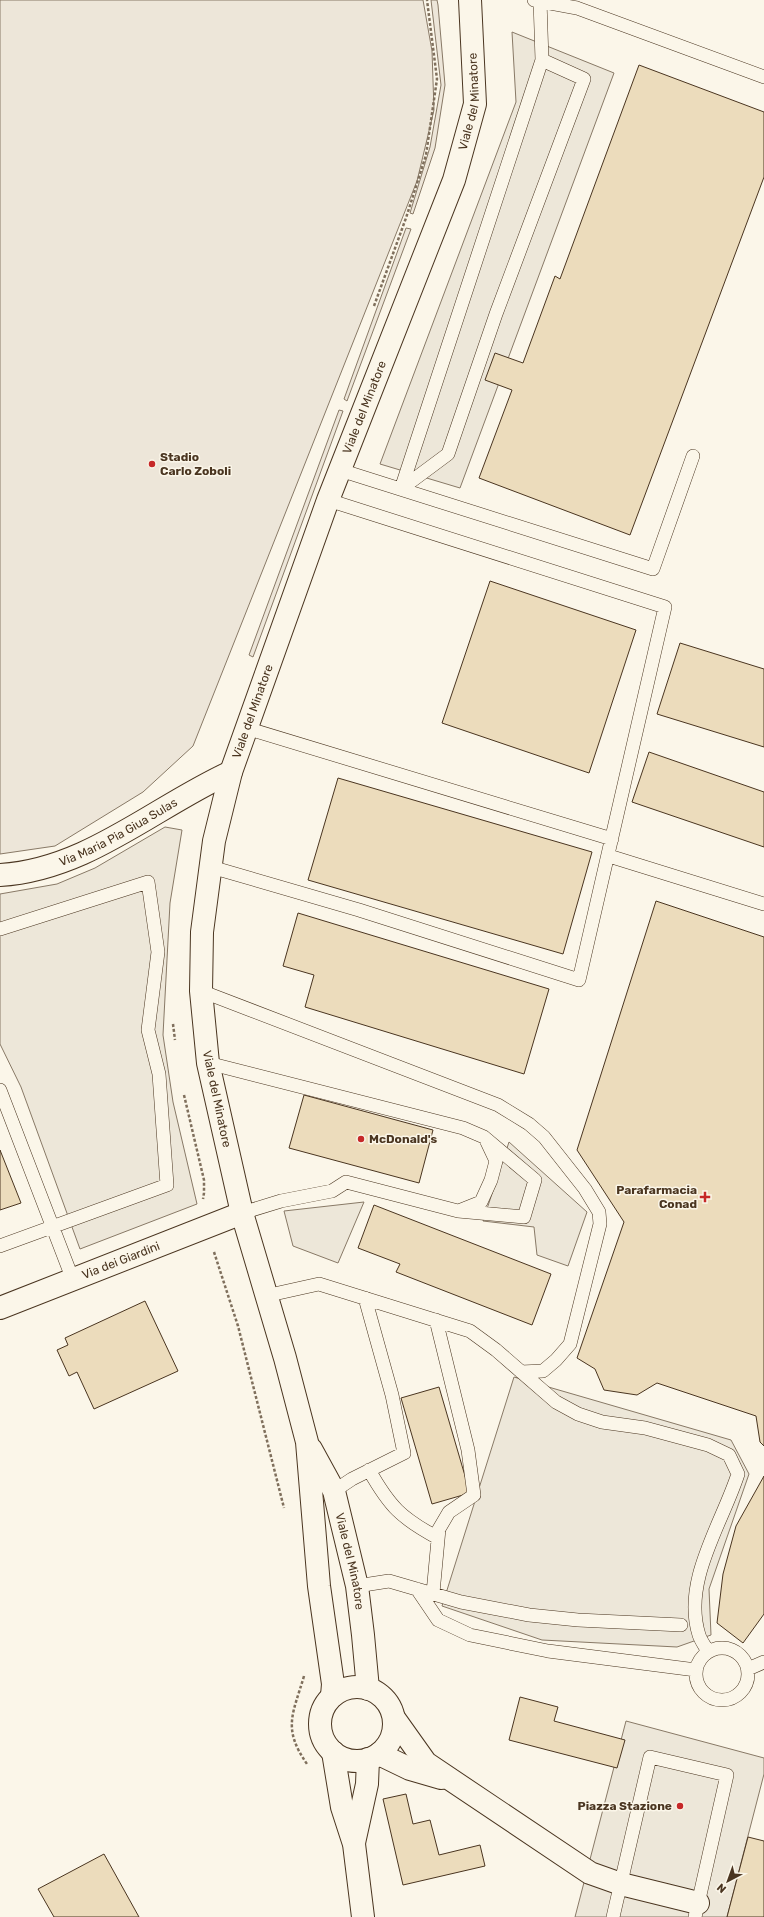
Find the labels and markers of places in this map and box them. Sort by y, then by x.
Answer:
place label: Stadio Carlo Zoboli [160,450,231,478]
marker: Stadio Carlo Zoboli [147,459,157,469]
place label: McDonald's [369,1132,437,1146]
marker: McDonald's [356,1134,366,1144]
place label: Parafarmacia Conad [616,1183,697,1211]
marker: Parafarmacia Conad [700,1192,710,1202]
place label: Piazza Stazione [578,1799,672,1813]
marker: Piazza Stazione [675,1801,685,1811]

